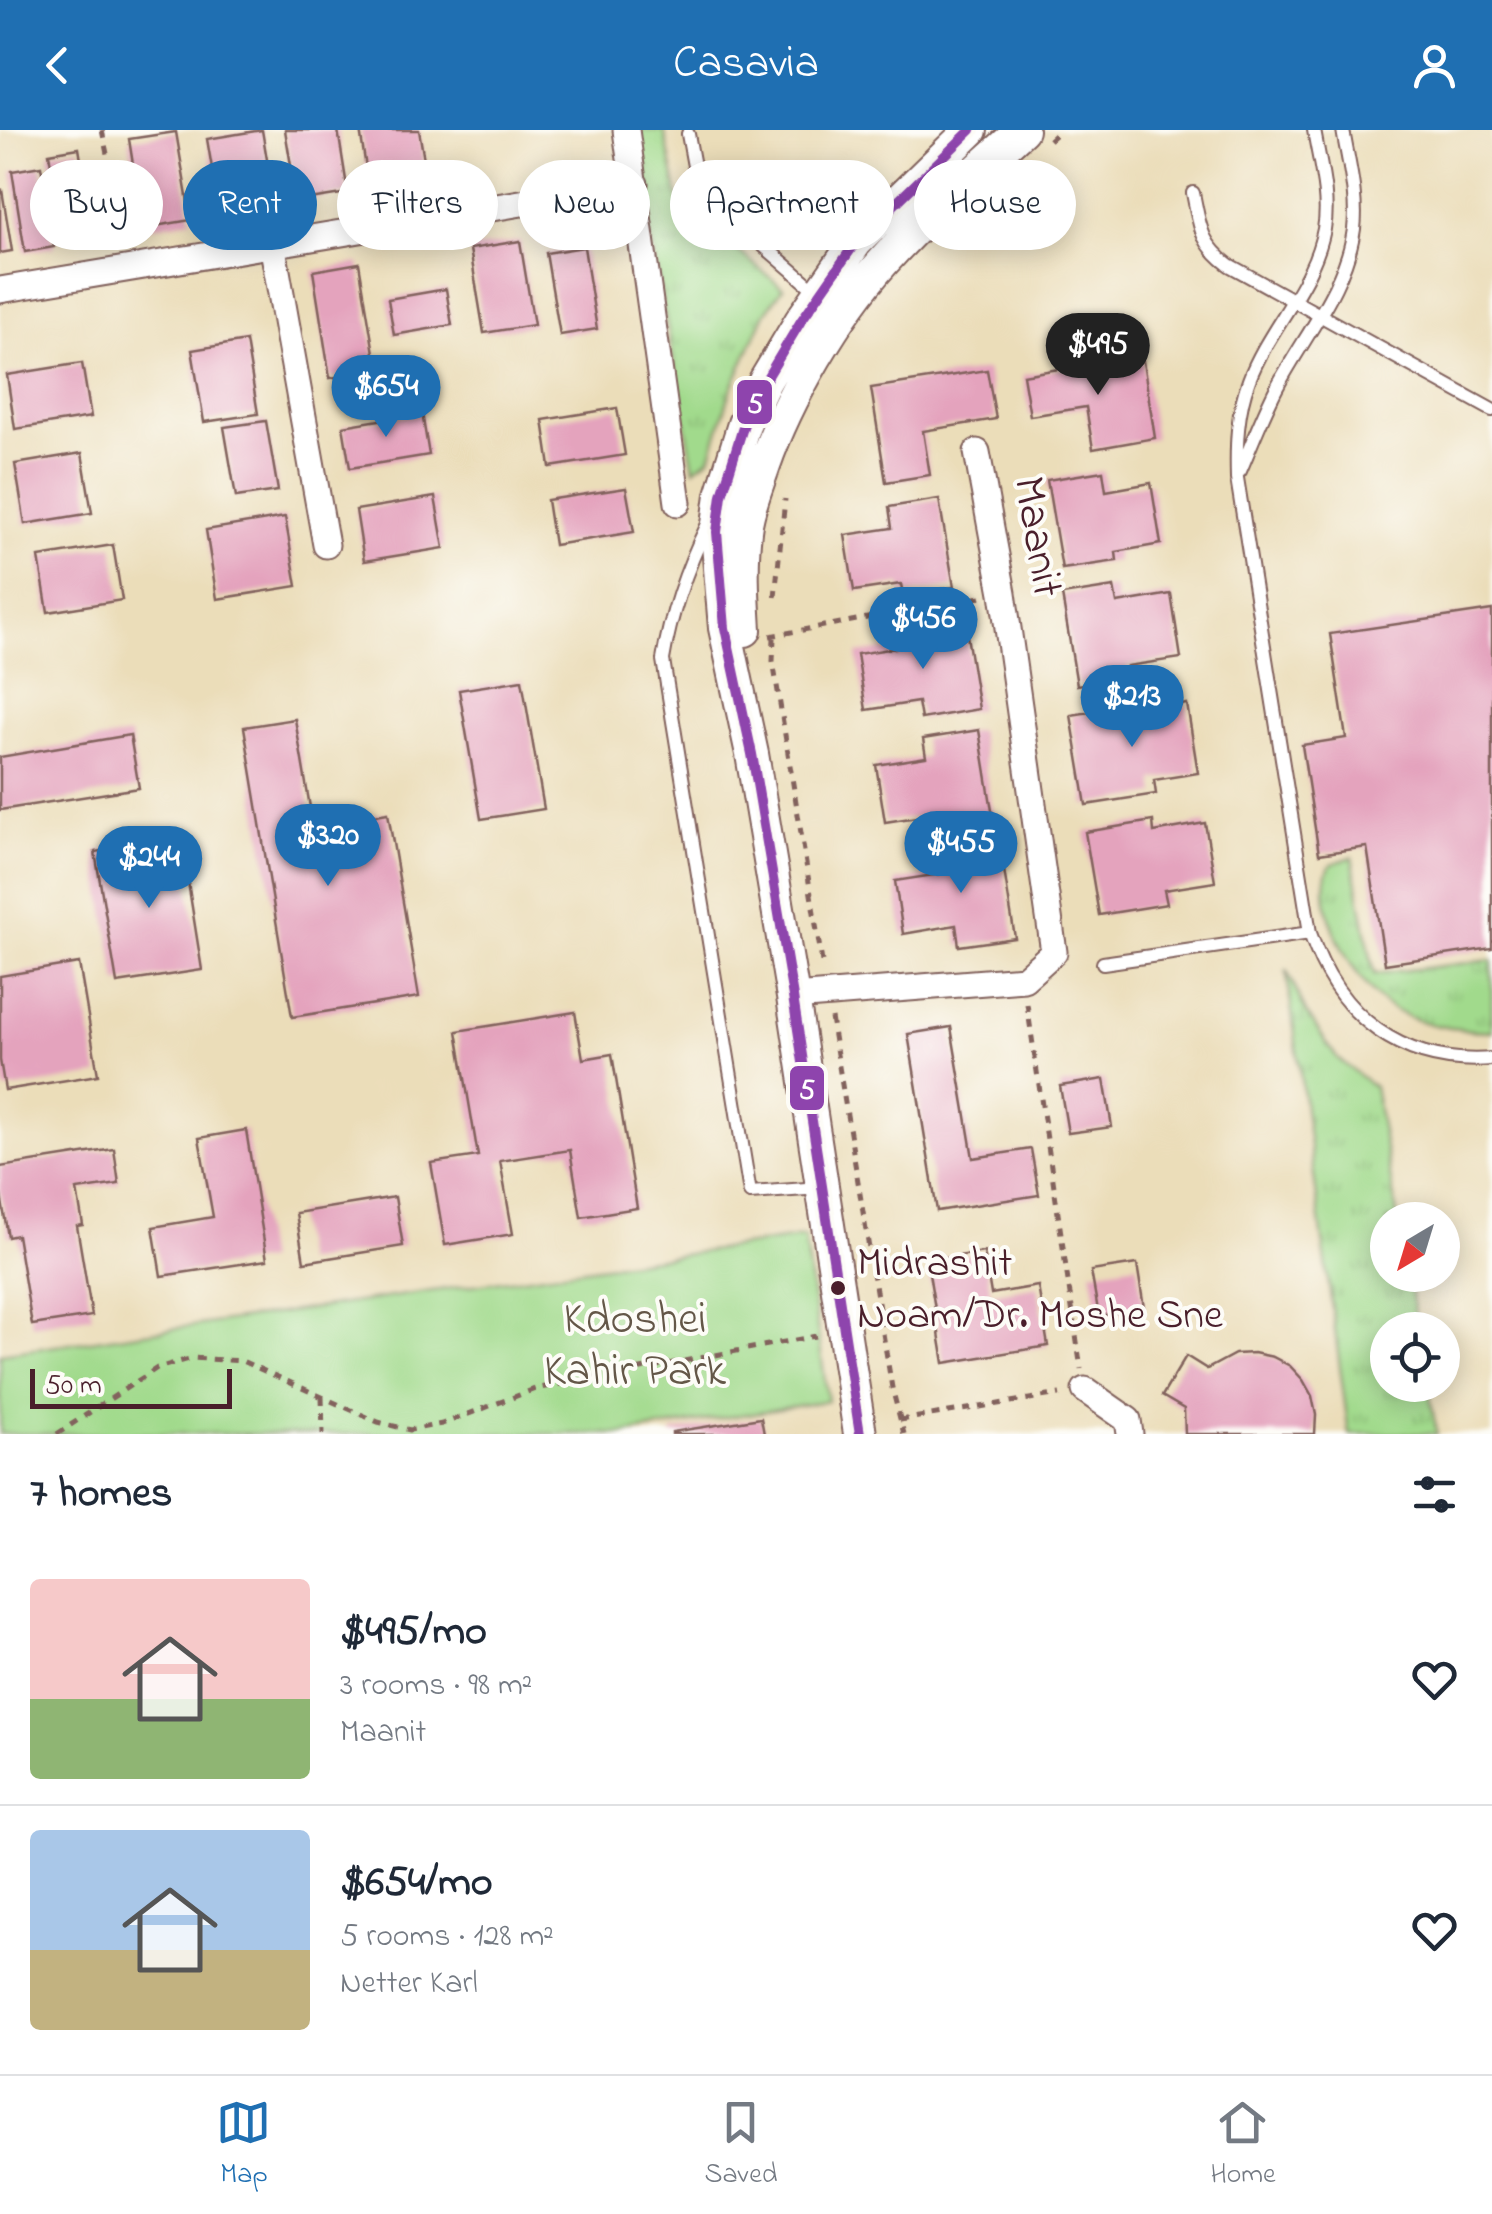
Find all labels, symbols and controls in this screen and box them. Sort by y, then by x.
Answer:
text: Casavia [673,32,819,98]
icon: back [30,38,85,93]
icon: person [1407,38,1462,93]
chip: Buy [30,160,163,250]
chip: Rent [183,160,317,250]
chip: Filters [337,160,498,250]
chip: New [518,160,650,250]
chip: Apartment [670,160,894,250]
chip: House [914,160,1076,250]
pin: $495 [1039,313,1157,398]
text: $495 [1068,322,1128,369]
pin: $654 [327,355,445,440]
text: $654 [354,364,418,411]
line badge: 5 [735,378,774,426]
text: 5 [747,385,763,426]
street label: Maanit [993,472,1079,602]
pin: $456 [864,587,982,672]
text: $456 [891,596,955,643]
pin: $213 [1073,665,1191,750]
text: $213 [1103,674,1161,721]
pin: $320 [269,804,387,889]
pin: $455 [902,811,1020,896]
text: $320 [297,813,359,860]
text: $455 [926,820,996,867]
pin: $244 [90,826,208,911]
text: $244 [118,835,180,882]
line badge: 5 [788,1064,826,1112]
text: 5 [799,1071,815,1112]
north arrow [1370,1202,1460,1292]
map controls [1370,1202,1460,1402]
place label: Midrashit Noam/Dr. Moshe Sne [857,1234,1223,1347]
marker: Midrashit Noam/Dr. Moshe Sne [828,1278,848,1298]
park label: Kdoshei Kahir Park [544,1288,726,1406]
button: locate [1370,1312,1460,1402]
scale bar [30,1364,232,1408]
text: 50 m [45,1366,102,1407]
text: 7 homes [30,1464,172,1525]
icon: filters [1407,1467,1462,1522]
text: $495/mo [340,1602,487,1663]
icon: home [110,1619,230,1739]
icon: heart [1407,1652,1462,1707]
text: 3 rooms · 98 m² [340,1663,532,1710]
text: Maanit [340,1710,426,1757]
text: $654/mo [340,1853,493,1914]
icon: home [110,1870,230,1990]
icon: heart [1407,1903,1462,1958]
text: 5 rooms · 128 m² [340,1914,554,1961]
text: Netter Karl [340,1961,478,2008]
tab: Map [216,2095,271,2196]
tab: Saved [704,2095,777,2196]
tab: Home [1210,2095,1276,2196]

